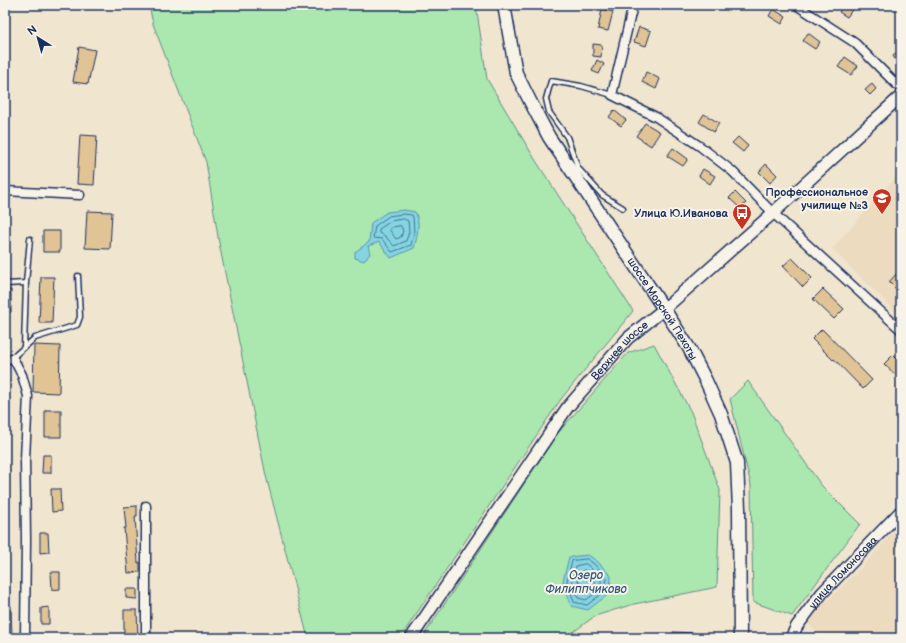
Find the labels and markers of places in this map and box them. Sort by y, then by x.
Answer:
place label: Профессиональное училище №3 [765,186,869,212]
school or university icon: Профессиональное училище №3 [871,187,893,215]
bus stop icon: Улица Ю.Иванова [731,202,753,230]
place label: Улица Ю.Иванова [634,207,729,220]

